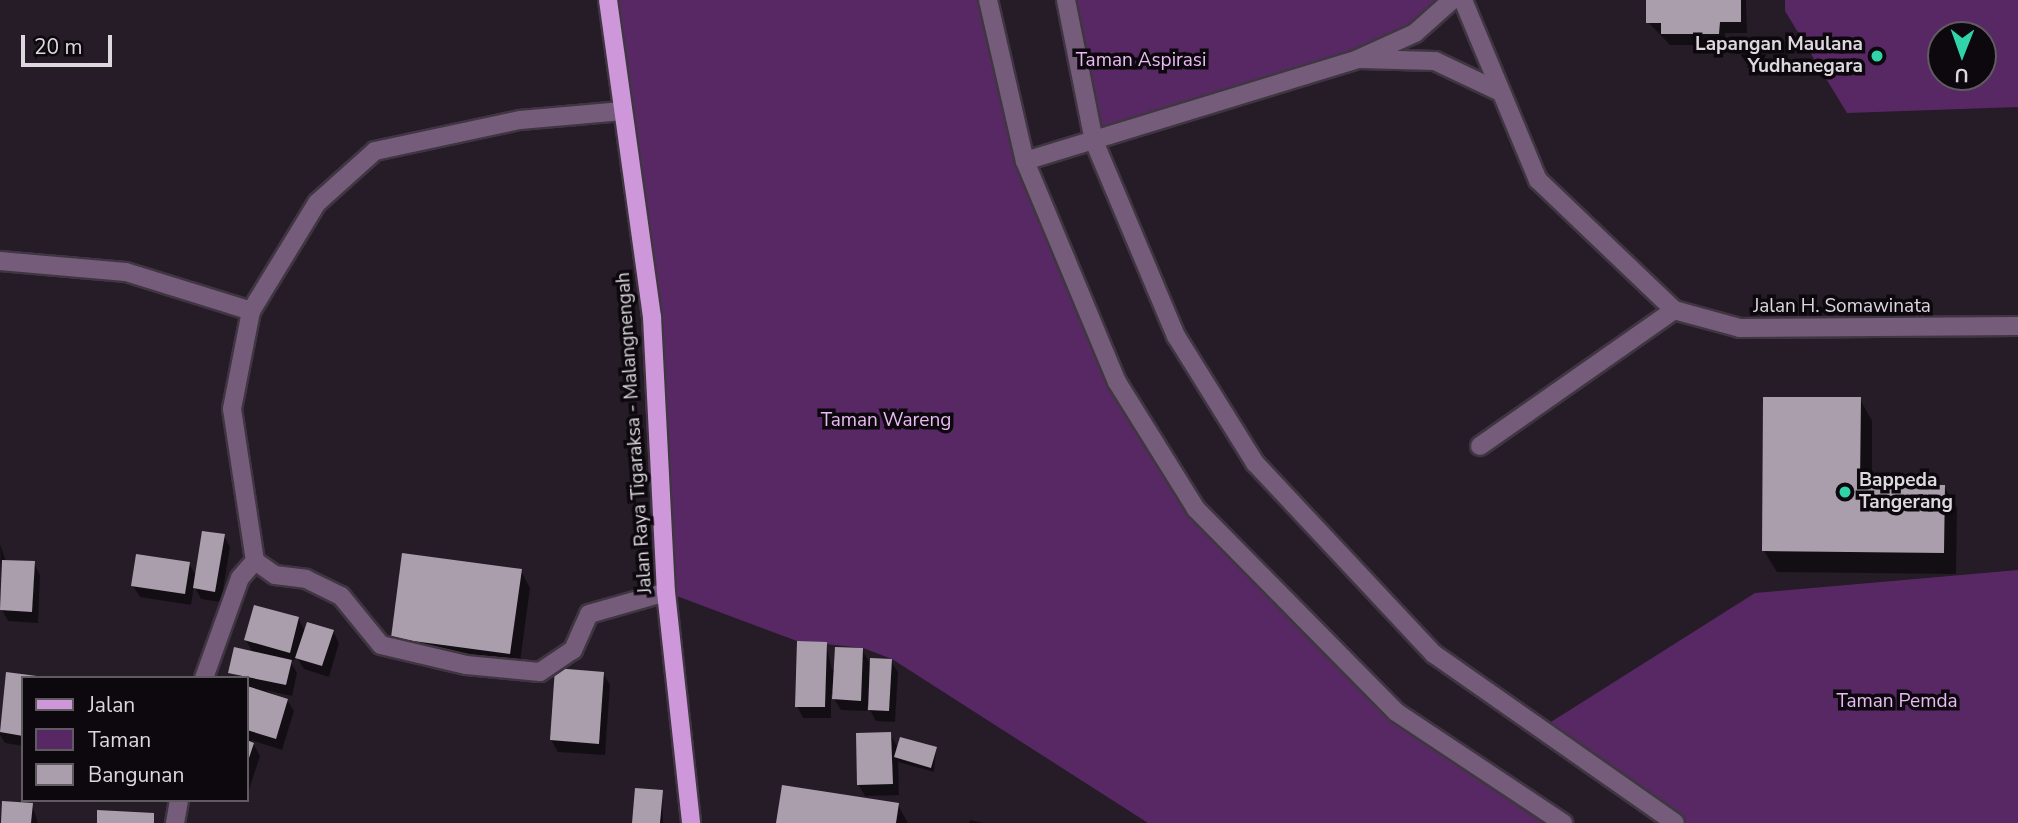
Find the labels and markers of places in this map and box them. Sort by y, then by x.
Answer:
place label: Lapangan Maulana Yudhanegara [1695,34,1863,78]
marker: Lapangan Maulana Yudhanegara [1869,48,1885,64]
place label: Bappeda Tangerang [1859,470,1953,514]
marker: Bappeda Tangerang [1837,484,1853,500]

